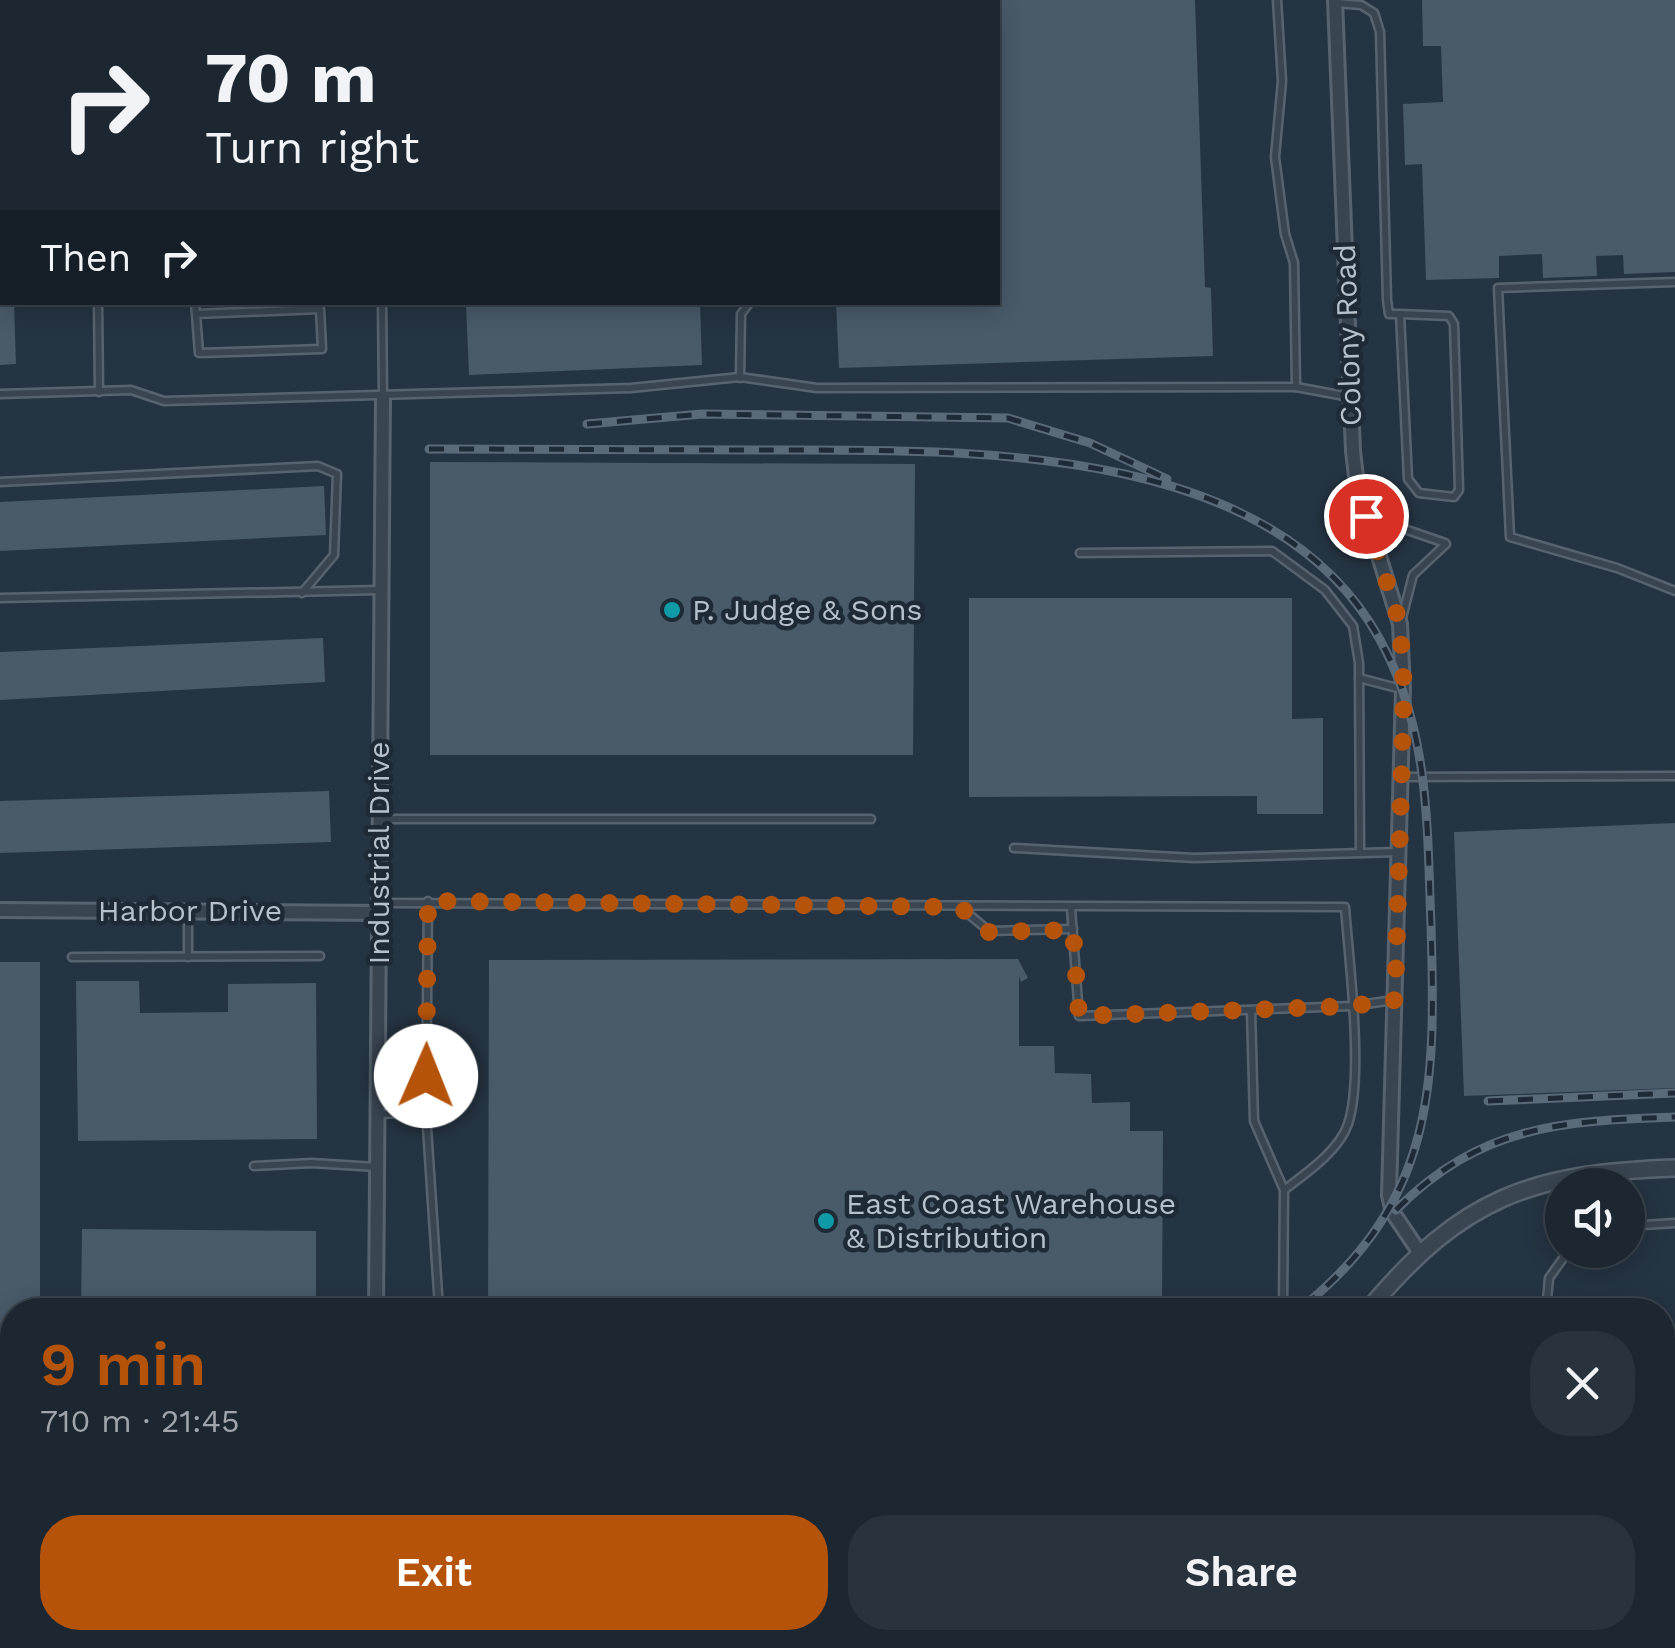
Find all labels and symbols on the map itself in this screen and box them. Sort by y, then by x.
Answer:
street label: Colony Road [1327,243,1368,427]
pin [1324,474,1409,559]
place label: P. Judge & Sons [692,592,922,627]
marker: P. Judge & Sons [661,599,683,621]
street label: Industrial Drive [361,741,396,965]
street label: Harbor Drive [98,893,282,928]
position arrow [374,1024,478,1128]
place label: East Coast Warehouse & Distribution [846,1186,1176,1255]
marker: East Coast Warehouse & Distribution [815,1210,837,1232]

